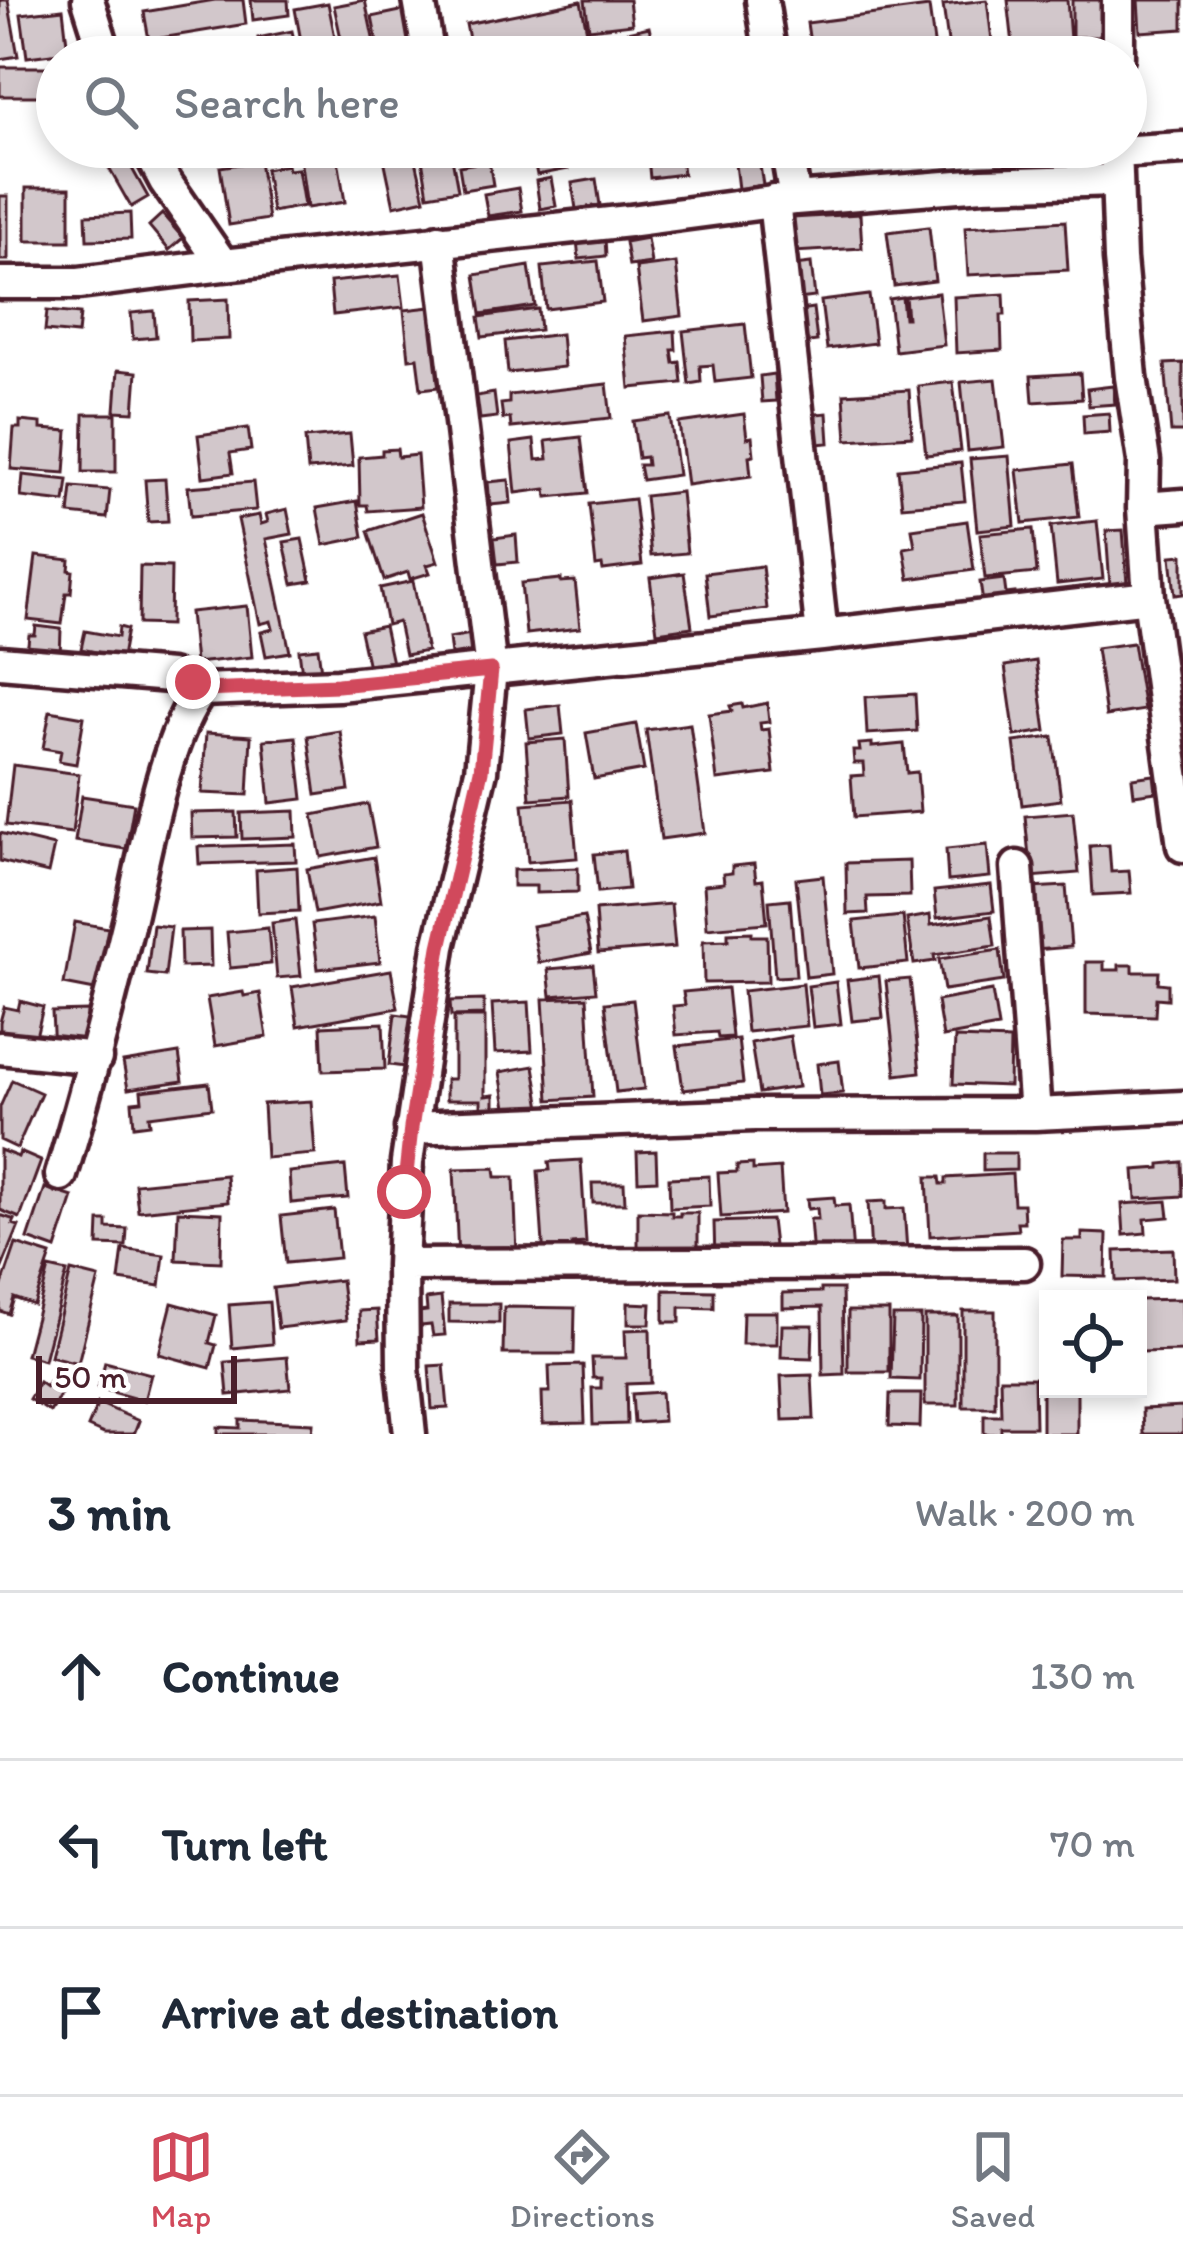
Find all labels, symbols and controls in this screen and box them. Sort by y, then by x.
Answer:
search box [36,36,1147,168]
icon: search [78,69,144,135]
text: Search here [174,75,400,129]
route end [166,655,220,709]
route start [377,1165,431,1219]
map controls [1039,1290,1147,1398]
button: locate [1039,1290,1147,1398]
scale bar [36,1350,237,1403]
text: 50 m [54,1357,127,1396]
text: 3 min [48,1482,170,1543]
text: Walk · 200 m [915,1489,1135,1536]
icon: ahead [48,1643,114,1709]
text: Continue [162,1649,340,1703]
text: 130 m [1030,1652,1135,1699]
icon: left [48,1811,114,1877]
text: Turn left [162,1817,328,1871]
text: 70 m [1050,1820,1135,1867]
icon: arrive [48,1979,114,2045]
text: Arrive at destination [162,1985,558,2039]
tab: Map [148,2124,214,2235]
tab: Directions [510,2124,655,2235]
tab: Saved [951,2124,1035,2235]

